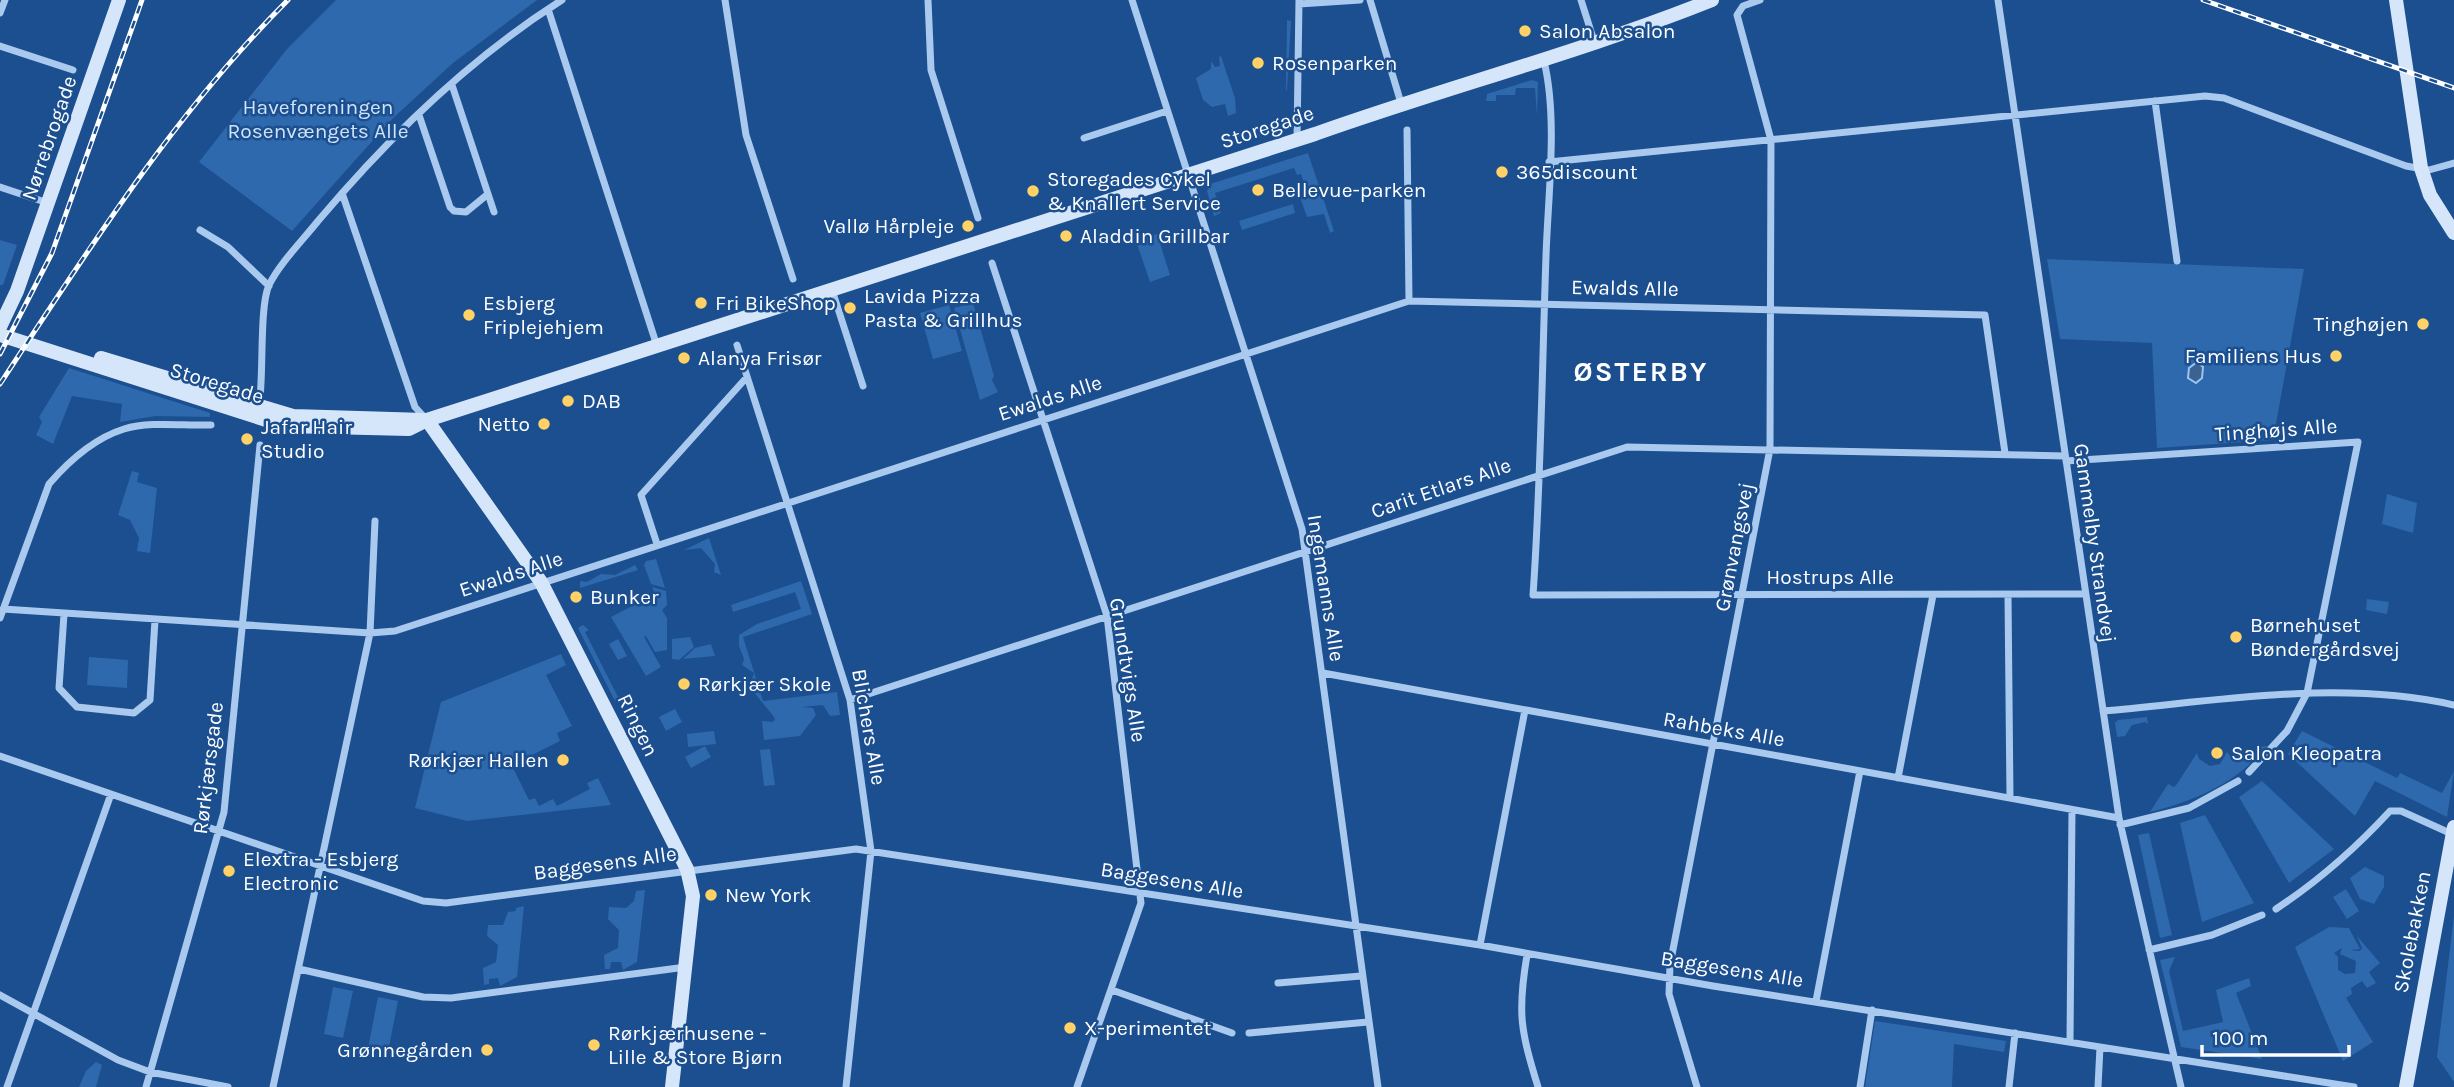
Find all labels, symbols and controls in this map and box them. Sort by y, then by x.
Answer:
place label: Salon Absalon [1539,19,1675,43]
marker: Salon Absalon [1517,23,1533,39]
place label: Rosenparken [1272,51,1398,75]
marker: Rosenparken [1250,55,1266,71]
street label: Nørrebrogade [16,73,82,203]
park label: Haveforeningen Rosenvængets Alle [227,95,409,143]
street label: Storegade [1217,101,1317,153]
place label: 365discount [1516,160,1638,184]
marker: 365discount [1494,164,1510,180]
place label: Storegades Cykel & Knallert Service [1047,167,1221,215]
place label: Bellevue-parken [1272,178,1426,202]
marker: Bellevue-parken [1250,182,1266,198]
marker: Storegades Cykel & Knallert Service [1025,183,1041,199]
place label: Vallø Hårpleje [824,214,954,238]
marker: Vallø Hårpleje [960,218,976,234]
place label: Aladdin Grillbar [1080,224,1229,248]
marker: Aladdin Grillbar [1058,228,1074,244]
street label: Ewalds Alle [1571,275,1679,301]
place label: Lavida Pizza Pasta & Grillhus [864,284,1022,332]
place label: Esbjerg Friplejehjem [483,291,604,339]
place label: Fri BikeShop [715,291,836,315]
marker: Fri BikeShop [693,295,709,311]
marker: Lavida Pizza Pasta & Grillhus [842,300,858,316]
marker: Esbjerg Friplejehjem [461,307,477,323]
place label: Tinghøjen [2314,312,2409,336]
marker: Tinghøjen [2415,316,2431,332]
place label: Familiens Hus [2185,344,2322,368]
place label: Alanya Frisør [698,346,822,370]
marker: Familiens Hus [2328,348,2344,364]
marker: Alanya Frisør [676,350,692,366]
district label: ØSTERBY [1574,355,1708,388]
street label: Storegade [167,357,267,409]
street label: Ewalds Alle [995,370,1105,426]
place label: DAB [582,389,621,413]
marker: DAB [560,393,576,409]
place label: Netto [478,412,530,436]
street label: Tinghøjs Alle [2214,414,2338,446]
place label: Jafar Hair Studio [261,415,352,463]
marker: Netto [536,416,552,432]
marker: Jafar Hair Studio [239,431,255,447]
street label: Gammelby Strandvej [2069,442,2121,644]
street label: Carit Etlars Alle [1368,453,1514,523]
street label: Grønvangsvej [1710,480,1758,614]
street label: Ingemanns Alle [1303,513,1349,663]
street label: Ewalds Alle [456,546,566,602]
street label: Hostrups Alle [1766,565,1894,589]
place label: Bunker [590,585,659,609]
marker: Bunker [568,589,584,605]
street label: Grundtvigs Alle [1105,596,1151,744]
place label: Børnehuset Bøndergårdsvej [2250,613,2400,661]
marker: Børnehuset Bøndergårdsvej [2228,629,2244,645]
street label: Blichers Alle [847,667,891,787]
place label: Rørkjær Skole [698,672,831,696]
marker: Rørkjær Skole [676,676,692,692]
street label: Ringen [613,690,663,760]
street label: Rørkjærsgade [188,700,228,836]
street label: Rahbeks Alle [1661,707,1787,751]
place label: Salon Kleopatra [2231,741,2382,765]
marker: Salon Kleopatra [2209,745,2225,761]
place label: Rørkjær Hallen [408,748,549,772]
marker: Rørkjær Hallen [555,752,571,768]
street label: Baggesens Alle [532,841,678,885]
place label: Elextra - Esbjerg Electronic [243,847,398,895]
street label: Baggesens Alle [1099,857,1245,903]
marker: Elextra - Esbjerg Electronic [221,863,237,879]
street label: Skolebakken [2388,869,2436,995]
place label: New York [725,883,812,907]
marker: New York [703,887,719,903]
street label: Baggesens Alle [1659,946,1805,992]
scale bar [2202,1014,2349,1058]
place label: X-perimentet [1084,1016,1211,1040]
marker: X-perimentet [1062,1020,1078,1036]
place label: Rørkjærhusene - Lille & Store Bjørn [608,1021,783,1069]
text: 100 m [2212,1026,2269,1050]
marker: Rørkjærhusene - Lille & Store Bjørn [586,1037,602,1053]
place label: Grønnegården [337,1038,473,1062]
marker: Grønnegården [479,1042,495,1058]

